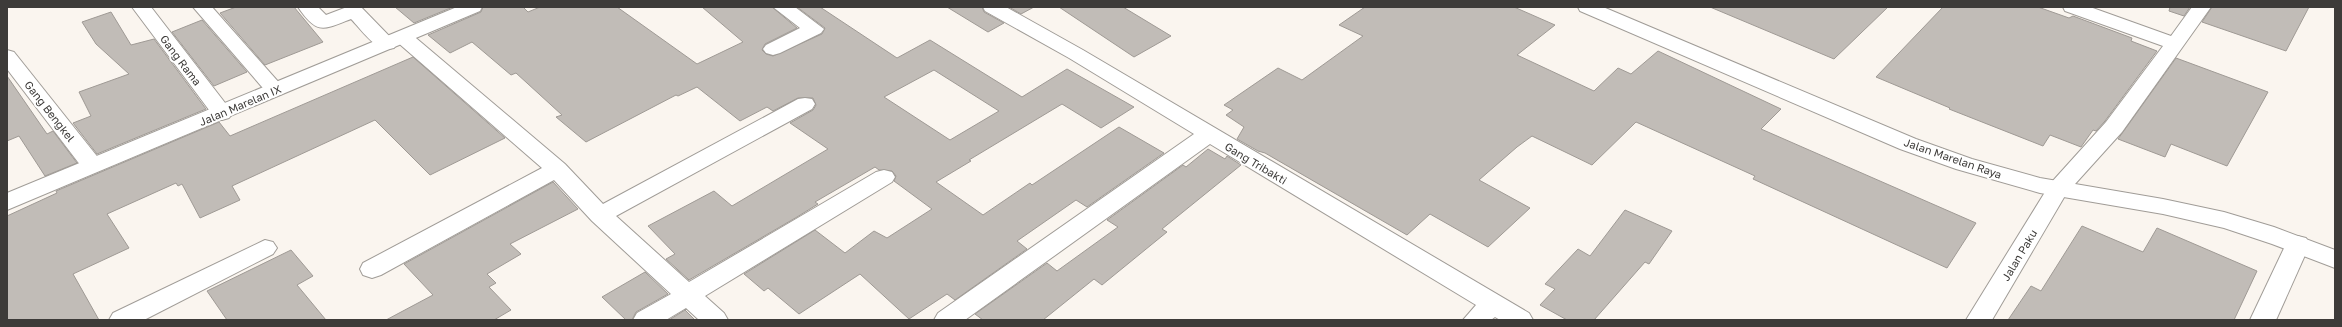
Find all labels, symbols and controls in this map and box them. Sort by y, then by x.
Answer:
street label: Gang Rama [158,32,204,88]
street label: Gang Bengkel [22,78,78,144]
street label: Jalan Marelan IX [197,82,283,128]
street label: Jalan Marelan Raya [1902,135,2004,181]
street label: Gang Tribakti [1223,139,1289,187]
street label: Jalan Paku [1999,227,2039,283]

